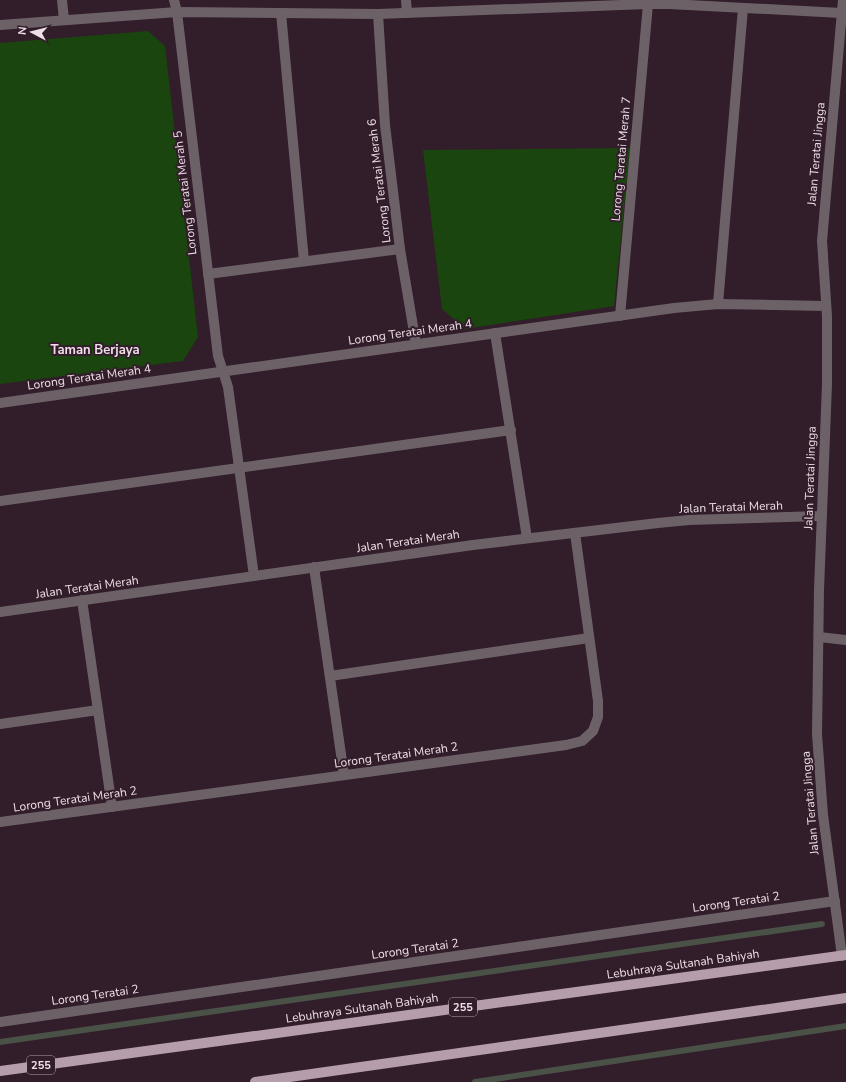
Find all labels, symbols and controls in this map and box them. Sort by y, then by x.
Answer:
north arrow [12,12,52,52]
text: N [15,26,31,36]
street label: Lorong Teratai Merah 7 [608,96,634,222]
street label: Jalan Teratai Jingga [803,102,828,207]
street label: Lorong Teratai Merah 6 [363,118,395,244]
street label: Lorong Teratai Merah 5 [169,130,201,256]
street label: Lorong Teratai Merah 4 [347,315,473,349]
district label: Taman Berjaya [50,341,140,359]
street label: Lorong Teratai Merah 4 [26,360,152,394]
street label: Jalan Teratai Jingga [800,426,820,531]
street label: Jalan Teratai Merah [678,497,783,517]
street label: Jalan Teratai Merah [354,526,461,556]
street label: Jalan Teratai Merah [33,572,140,602]
street label: Lorong Teratai Merah 2 [333,738,459,772]
street label: Jalan Teratai Jingga [798,751,823,856]
street label: Lorong Teratai Merah 2 [12,782,138,816]
street label: Lorong Teratai 2 [691,888,781,916]
street label: Lorong Teratai 2 [370,935,460,963]
street label: Lebuhraya Sultanah Bahiyah [606,945,760,983]
street label: Lorong Teratai 2 [50,981,140,1009]
street label: Lebuhraya Sultanah Bahiyah [285,989,439,1027]
road number: 255 [449,998,477,1016]
road number: 255 [27,1056,55,1074]

